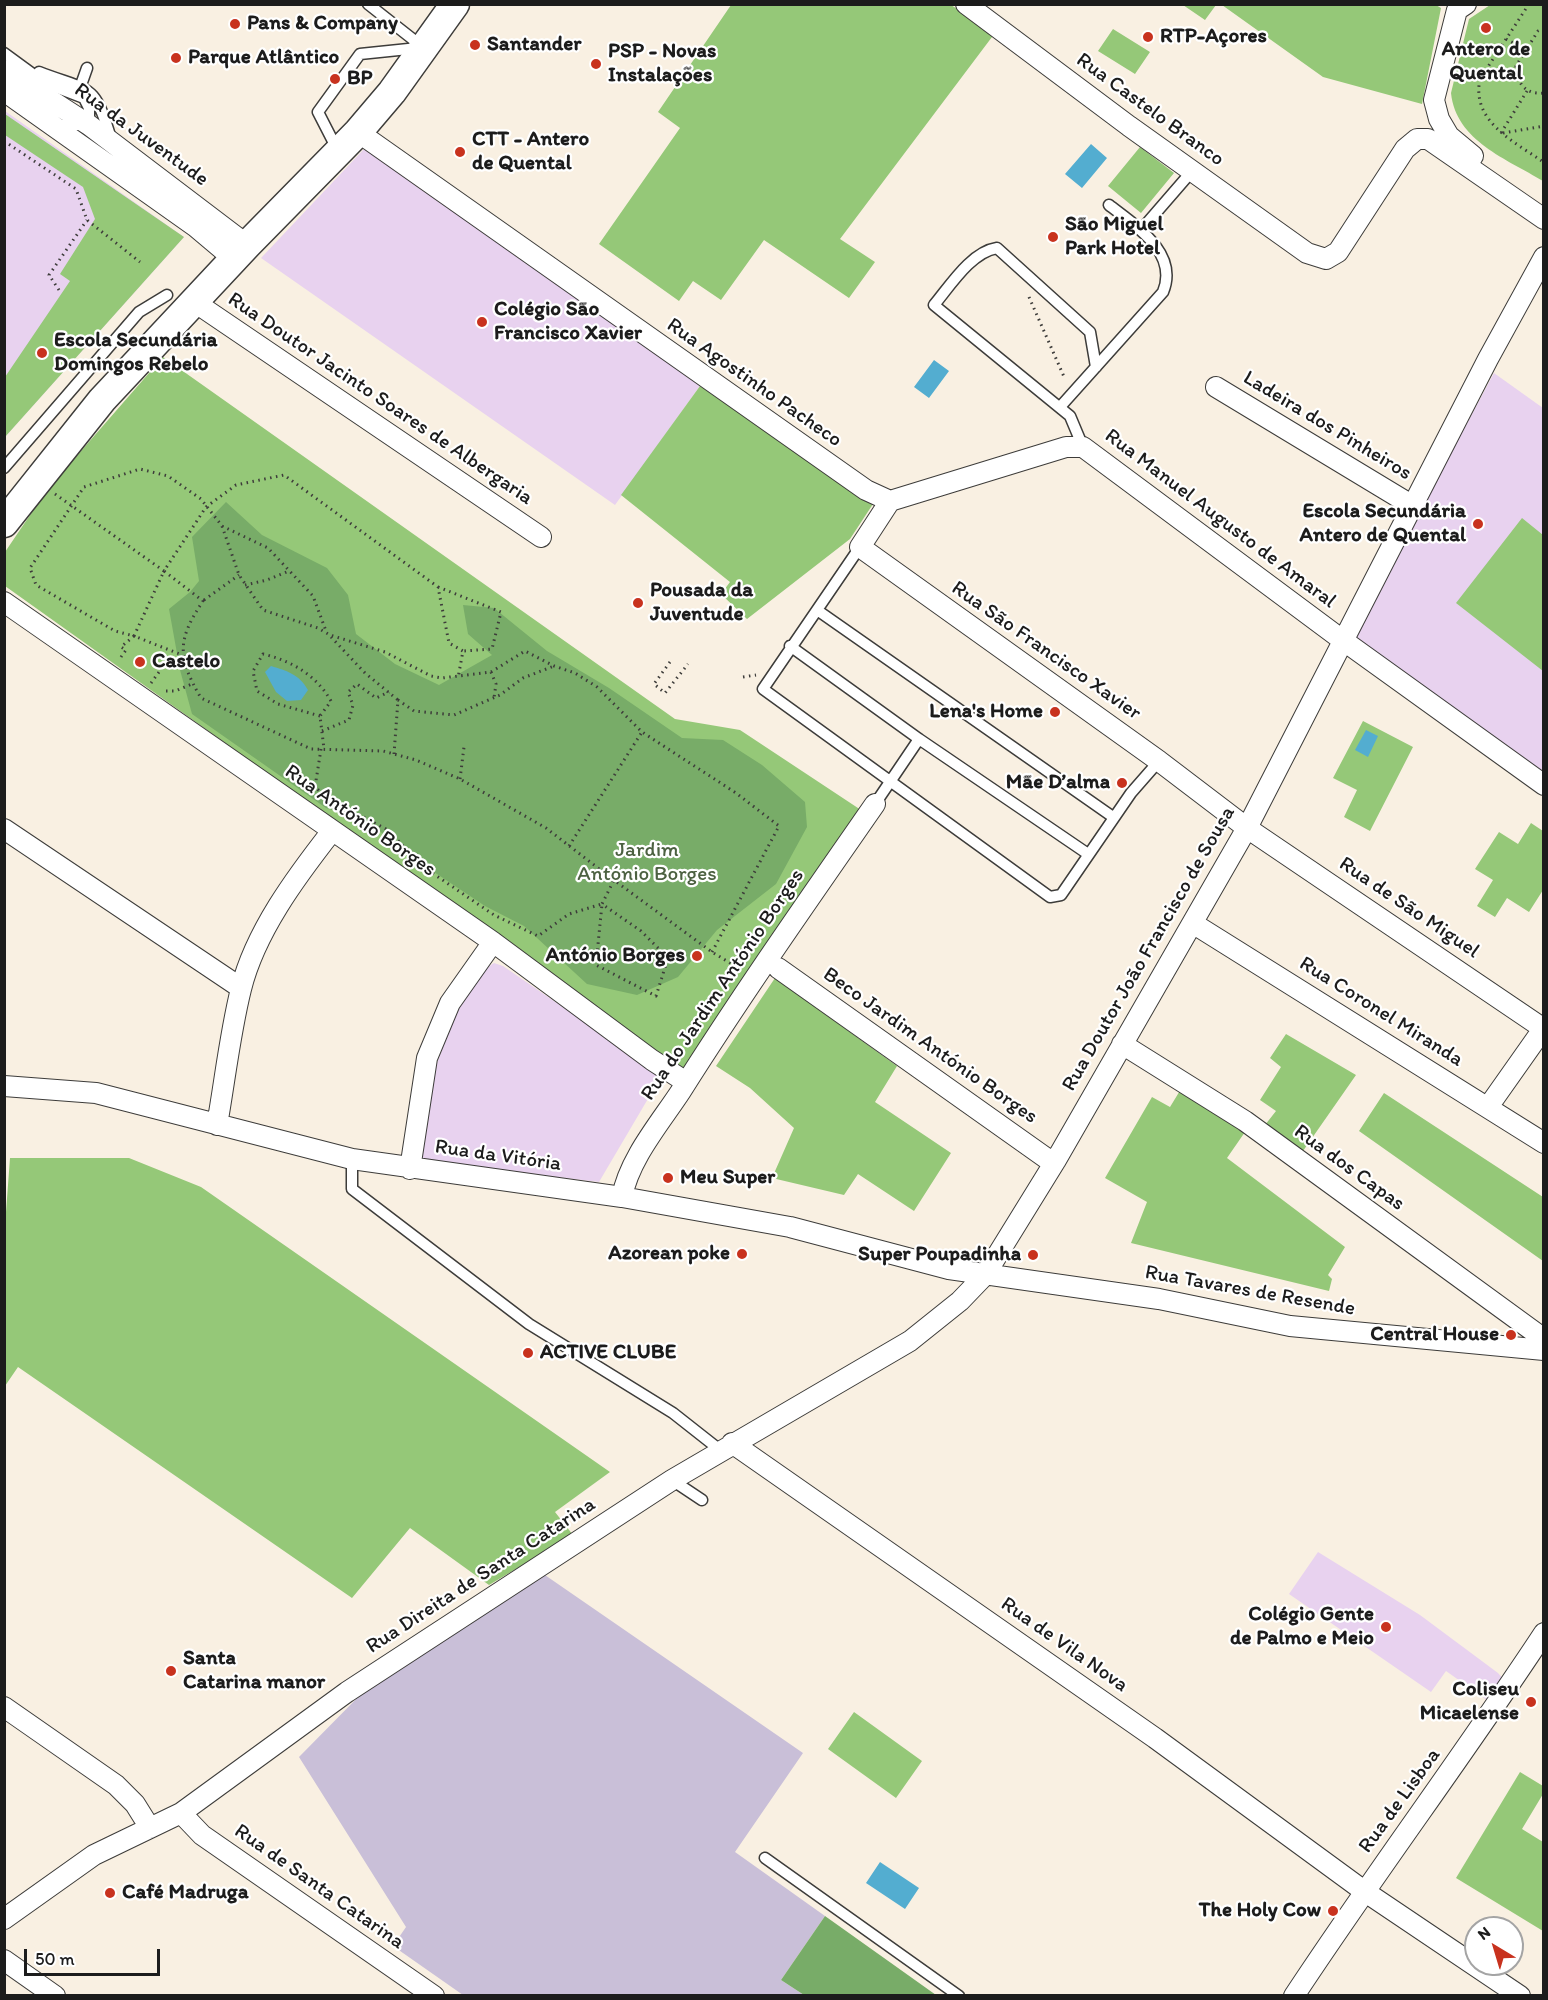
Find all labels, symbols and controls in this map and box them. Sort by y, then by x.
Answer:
place label: Pans & Company [247,11,398,37]
marker: Pans & Company [228,17,242,31]
marker: Antero de Quental [1479,21,1493,35]
place label: RTP-Açores [1160,24,1267,50]
marker: RTP-Açores [1141,30,1155,44]
place label: Santander [487,32,581,58]
place label: Antero de Quental [1442,37,1530,87]
marker: Santander [468,38,482,52]
place label: PSP - Novas Instalações [608,39,716,89]
place label: Parque Atlântico [188,45,339,71]
street label: Rua Castelo Branco [1071,48,1229,172]
marker: Parque Atlântico [169,51,183,65]
marker: PSP - Novas Instalações [589,57,603,71]
place label: BP [347,66,373,92]
marker: BP [328,72,342,86]
street label: Rua da Juventude [69,78,213,192]
place label: CTT - Antero de Quental [472,127,589,177]
marker: CTT - Antero de Quental [453,145,467,159]
place label: São Miguel Park Hotel [1065,212,1163,262]
marker: São Miguel Park Hotel [1046,230,1060,244]
street label: Rua Doutor Jacinto Soares de Albergaria [223,287,537,511]
place label: Colégio São Francisco Xavier [494,297,642,347]
street label: Rua Agostinho Pacheco [661,313,847,453]
marker: Colégio São Francisco Xavier [475,315,489,329]
place label: Escola Secundária Domingos Rebelo [54,328,218,378]
marker: Escola Secundária Domingos Rebelo [35,346,49,360]
street label: Ladeira dos Pinheiros [1238,366,1416,486]
street label: Rua Manuel Augusto de Amaral [1099,424,1341,614]
place label: Escola Secundária Antero de Quental [1299,499,1466,549]
marker: Escola Secundária Antero de Quental [1471,517,1485,531]
street label: Rua São Francisco Xavier [946,576,1146,726]
place label: Pousada da Juventude [650,578,753,628]
marker: Pousada da Juventude [631,596,645,610]
place label: Castelo [152,649,220,675]
marker: Castelo [133,655,147,669]
place label: Lena's Home [929,699,1043,725]
marker: Lena's Home [1048,705,1062,719]
street label: Rua António Borges [280,759,440,883]
place label: Mãe D’alma [1006,770,1110,796]
marker: Mãe D’alma [1115,776,1129,790]
street label: Rua Doutor João Francisco de Sousa [1057,802,1241,1096]
park label: Jardim António Borges [577,838,717,888]
street label: Rua de São Miguel [1334,852,1484,964]
street label: Rua do Jardim António Borges [636,864,810,1106]
place label: António Borges [546,943,685,969]
marker: António Borges [690,949,704,963]
street label: Rua Coronel Miranda [1294,951,1468,1073]
street label: Beco Jardim António Borges [818,962,1042,1130]
street label: Rua dos Capas [1289,1119,1409,1217]
street label: Rua da Vitória [433,1135,563,1177]
place label: Meu Super [680,1165,775,1191]
marker: Meu Super [661,1171,675,1185]
place label: Azorean poke [608,1241,730,1267]
place label: Super Poupadinha [858,1242,1021,1268]
marker: Azorean poke [735,1247,749,1261]
marker: Super Poupadinha [1026,1248,1040,1262]
street label: Rua Tavares de Resende [1143,1260,1357,1322]
place label: Central House [1370,1322,1499,1348]
marker: Central House [1504,1328,1518,1342]
place label: ACTIVE CLUBE [540,1340,676,1366]
marker: ACTIVE CLUBE [521,1346,535,1360]
street label: Rua Direita de Santa Catarina [362,1492,600,1660]
street label: Rua de Vila Nova [996,1592,1132,1698]
place label: Colégio Gente de Palmo e Meio [1230,1602,1374,1652]
marker: Colégio Gente de Palmo e Meio [1379,1620,1393,1634]
place label: Santa Catarina manor [183,1646,325,1696]
marker: Santa Catarina manor [164,1664,178,1678]
place label: Coliseu Micaelense [1420,1677,1519,1727]
marker: Coliseu Micaelense [1524,1695,1538,1709]
street label: Rua de Lisboa [1354,1744,1446,1858]
street label: Rua de Santa Catarina [229,1819,409,1955]
place label: Café Madruga [122,1880,249,1906]
marker: Café Madruga [103,1886,117,1900]
place label: The Holy Cow [1199,1898,1321,1924]
marker: The Holy Cow [1326,1904,1340,1918]
north arrow [1464,1916,1524,1976]
text: N [1474,1922,1494,1944]
scale bar [27,1937,164,1975]
text: 50 m [35,1948,75,1970]

